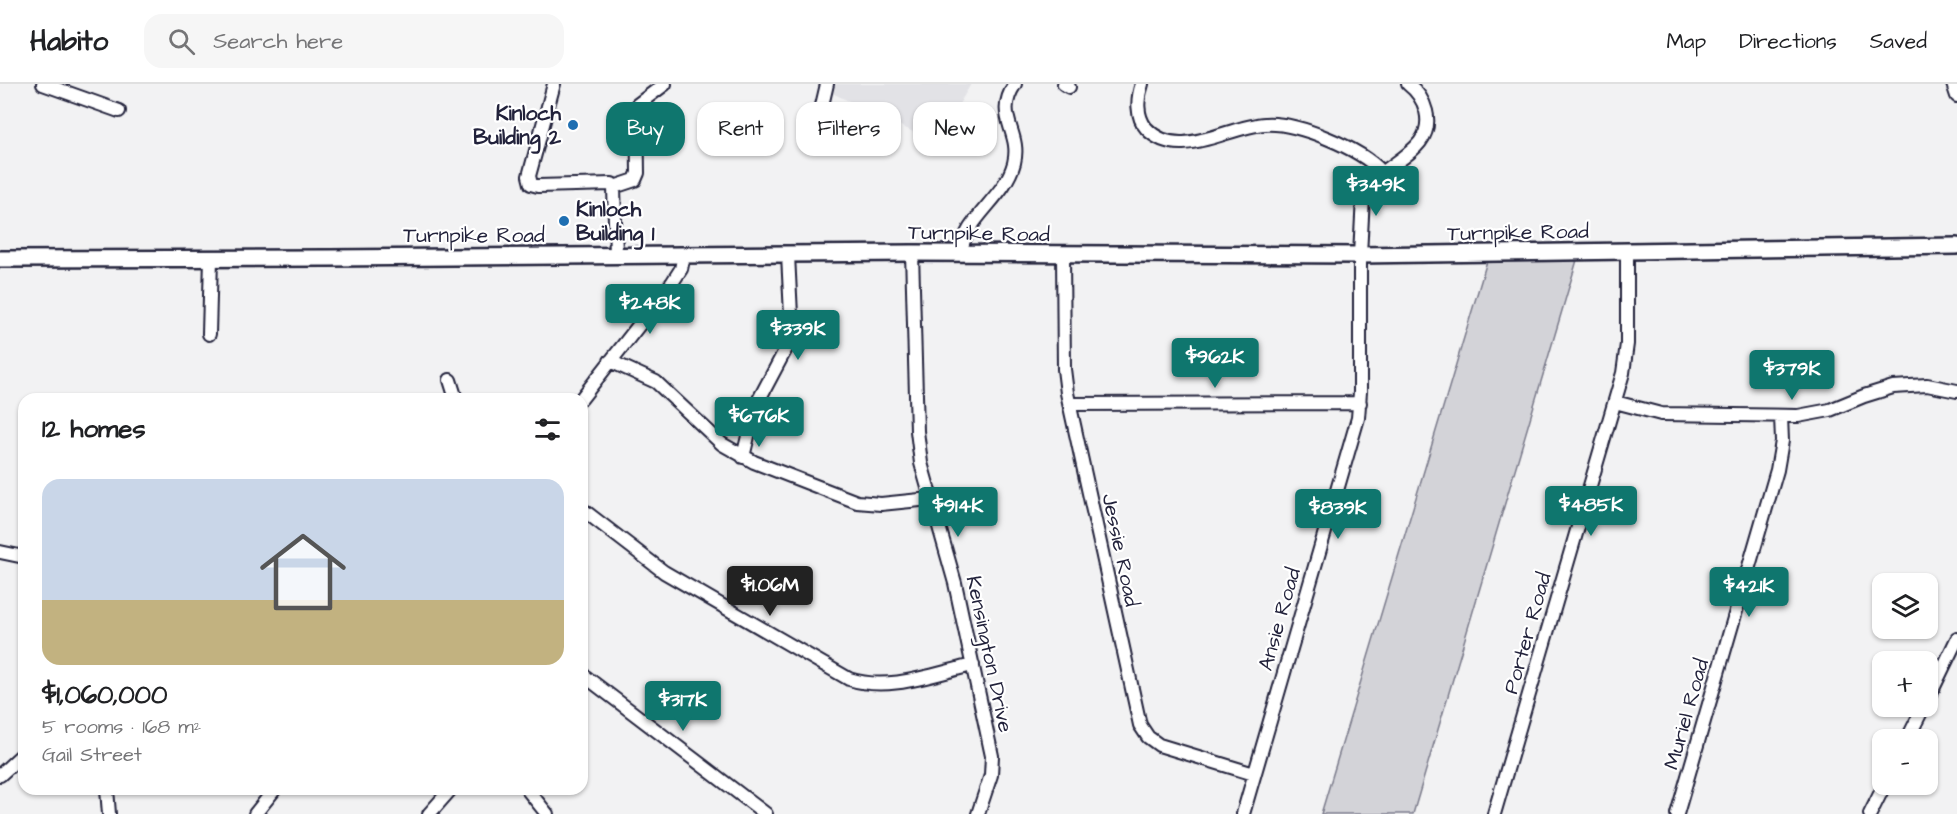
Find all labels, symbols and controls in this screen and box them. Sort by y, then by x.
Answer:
search box [144,14,564,68]
text: Habito [30,22,108,61]
icon: search [165,25,198,58]
text: Search here [213,26,343,57]
text: Map [1666,27,1706,56]
text: Directions [1739,27,1837,56]
text: Saved [1870,27,1927,56]
place label: Kinloch Building 2 [473,99,562,154]
chip: Buy [606,102,685,156]
chip: Rent [697,102,784,156]
chip: Filters [796,102,901,156]
chip: New [913,102,997,156]
marker: Kinloch Building 2 [566,118,580,132]
pin: $349K [1334,166,1418,217]
text: $349K [1347,171,1405,199]
place label: Kinloch Building 1 [576,195,655,250]
marker: Kinloch Building 1 [557,214,571,228]
street label: Turnpike Road [1447,217,1589,249]
street label: Turnpike Road [908,218,1050,250]
street label: Turnpike Road [403,221,545,251]
pin: $248K [608,284,692,335]
text: $248K [619,289,681,317]
pin: $339K [756,310,840,361]
text: $339K [771,315,825,343]
pin: $962K [1173,338,1257,389]
text: $962K [1186,343,1244,371]
pin: $379K [1750,350,1834,401]
text: $379K [1763,355,1821,383]
pin: $676K [717,397,801,448]
text: $676K [729,402,789,430]
text: 12 homes [42,411,145,447]
icon: filters [531,413,564,446]
pin: $485K [1549,486,1633,537]
pin: $914K [916,487,1000,538]
pin: $839K [1296,489,1380,540]
street label: Jessie Road [1094,491,1147,609]
text: $485K [1559,491,1623,519]
text: $914K [933,492,983,520]
text: $839K [1309,494,1367,522]
icon: home [249,518,357,626]
street label: Ansie Road [1251,564,1308,674]
pin: $1.06M [721,566,819,617]
pin: $421K [1707,567,1791,618]
street label: Porter Road [1496,569,1559,697]
text: $1.06M [741,571,799,599]
text: $421K [1724,572,1774,600]
street label: Kensington Drive [957,573,1020,736]
map controls [1872,573,1938,795]
button: layers [1872,573,1938,639]
button: + [1872,651,1938,717]
street label: Muriel Road [1657,655,1716,773]
text: $1,060,000 [42,677,167,713]
pin: $317K [641,681,725,732]
text: $317K [659,686,707,714]
text: 5 rooms · 168 m² [42,713,201,741]
button: − [1872,729,1938,795]
text: Gail Street [42,741,142,769]

